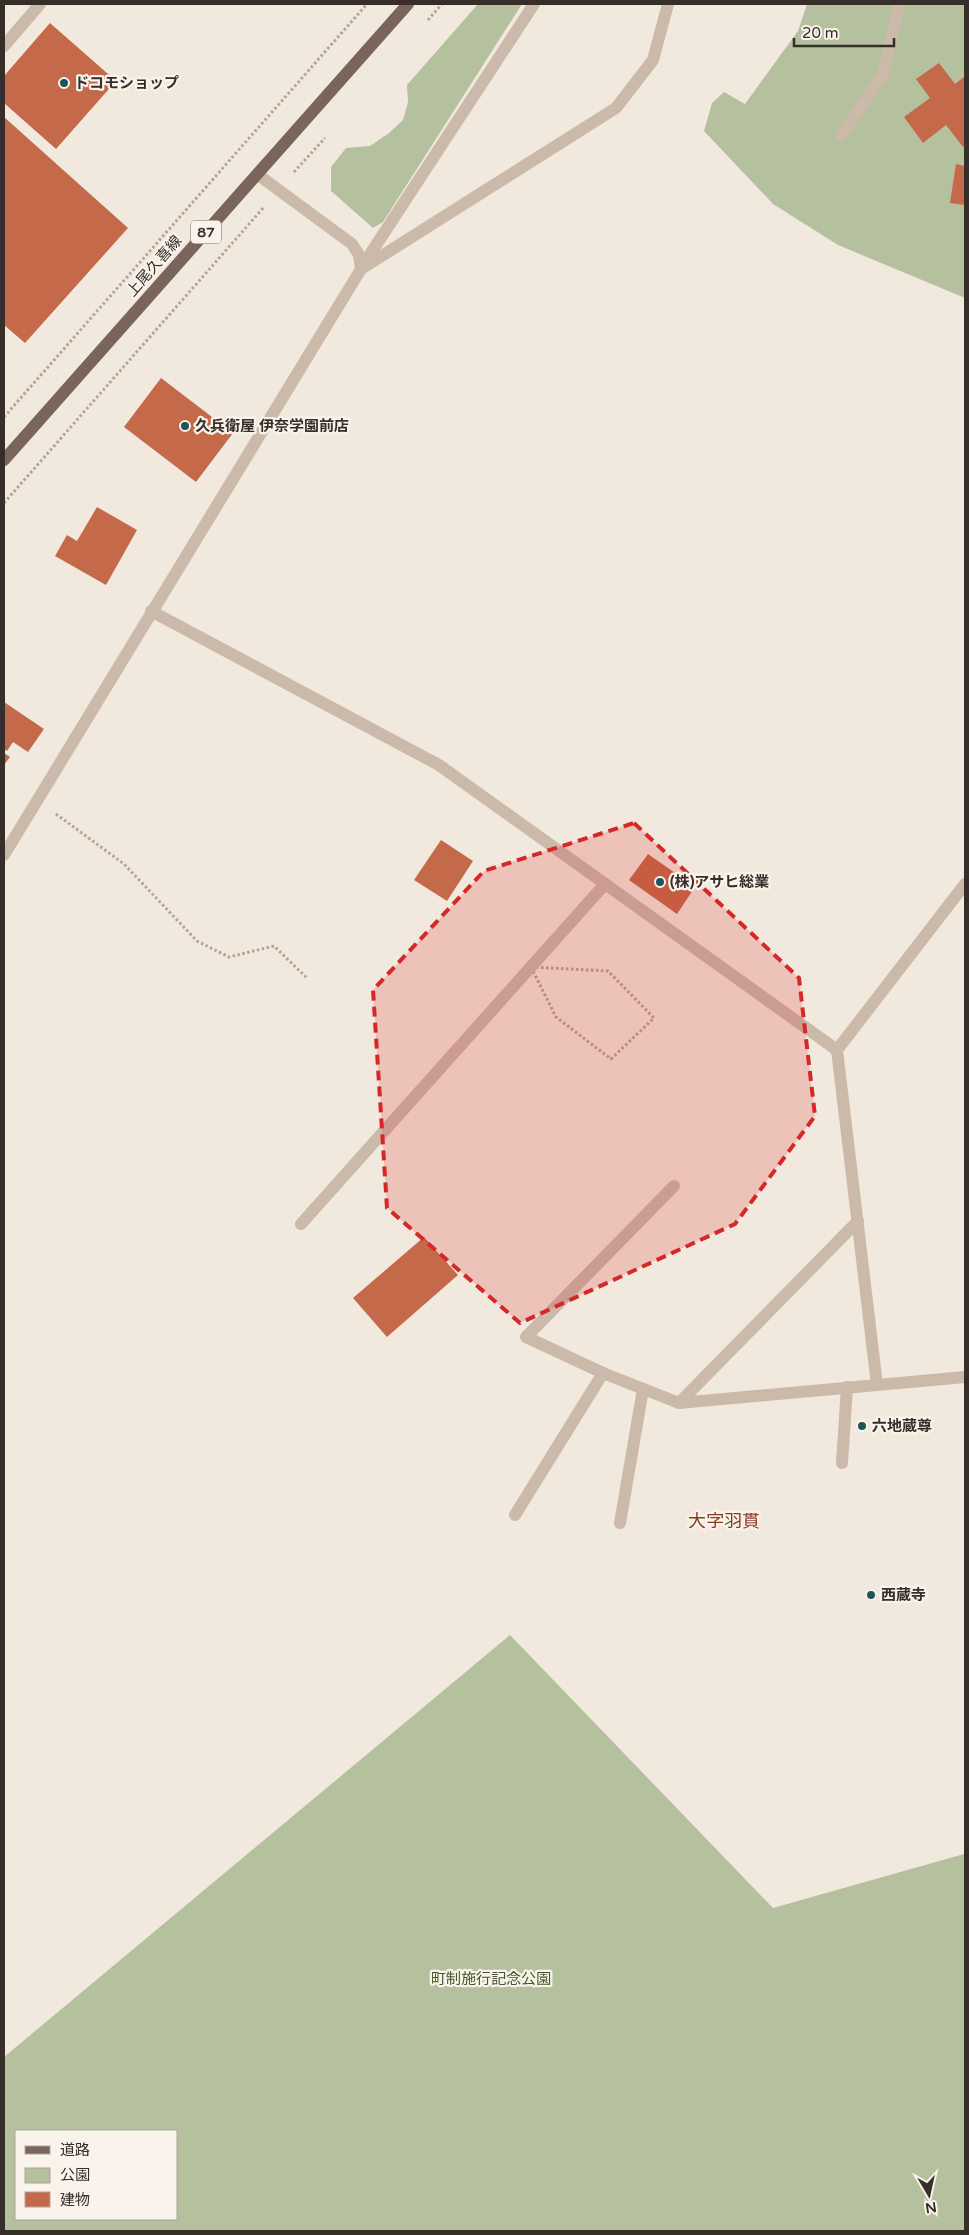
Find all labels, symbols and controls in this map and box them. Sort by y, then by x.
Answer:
scale bar [794,15,894,47]
text: 20 m [802,24,839,42]
place label: ドコモショップ [74,74,179,92]
marker: ドコモショップ [58,77,70,89]
road number: 87 [191,220,221,243]
street label: 上尾久喜線 [123,232,185,300]
place label: 久兵衛屋 伊奈学園前店 [195,417,349,435]
marker: 久兵衛屋 伊奈学園前店 [179,420,191,432]
place label: (株)アサヒ総業 [670,873,769,891]
marker: (株)アサヒ総業 [654,876,666,888]
place label: 六地蔵尊 [872,1417,932,1435]
marker: 六地蔵尊 [856,1420,868,1432]
district label: 大字羽貫 [688,1510,760,1532]
place label: 西蔵寺 [881,1586,926,1604]
marker: 西蔵寺 [865,1589,877,1601]
park label: 町制施行記念公園 [431,1970,551,1988]
legend [15,2130,178,2220]
text: 道路 [60,2141,90,2159]
text: 公園 [60,2166,90,2184]
north arrow [904,2170,954,2220]
text: 建物 [60,2191,90,2209]
text: N [924,2198,938,2217]

